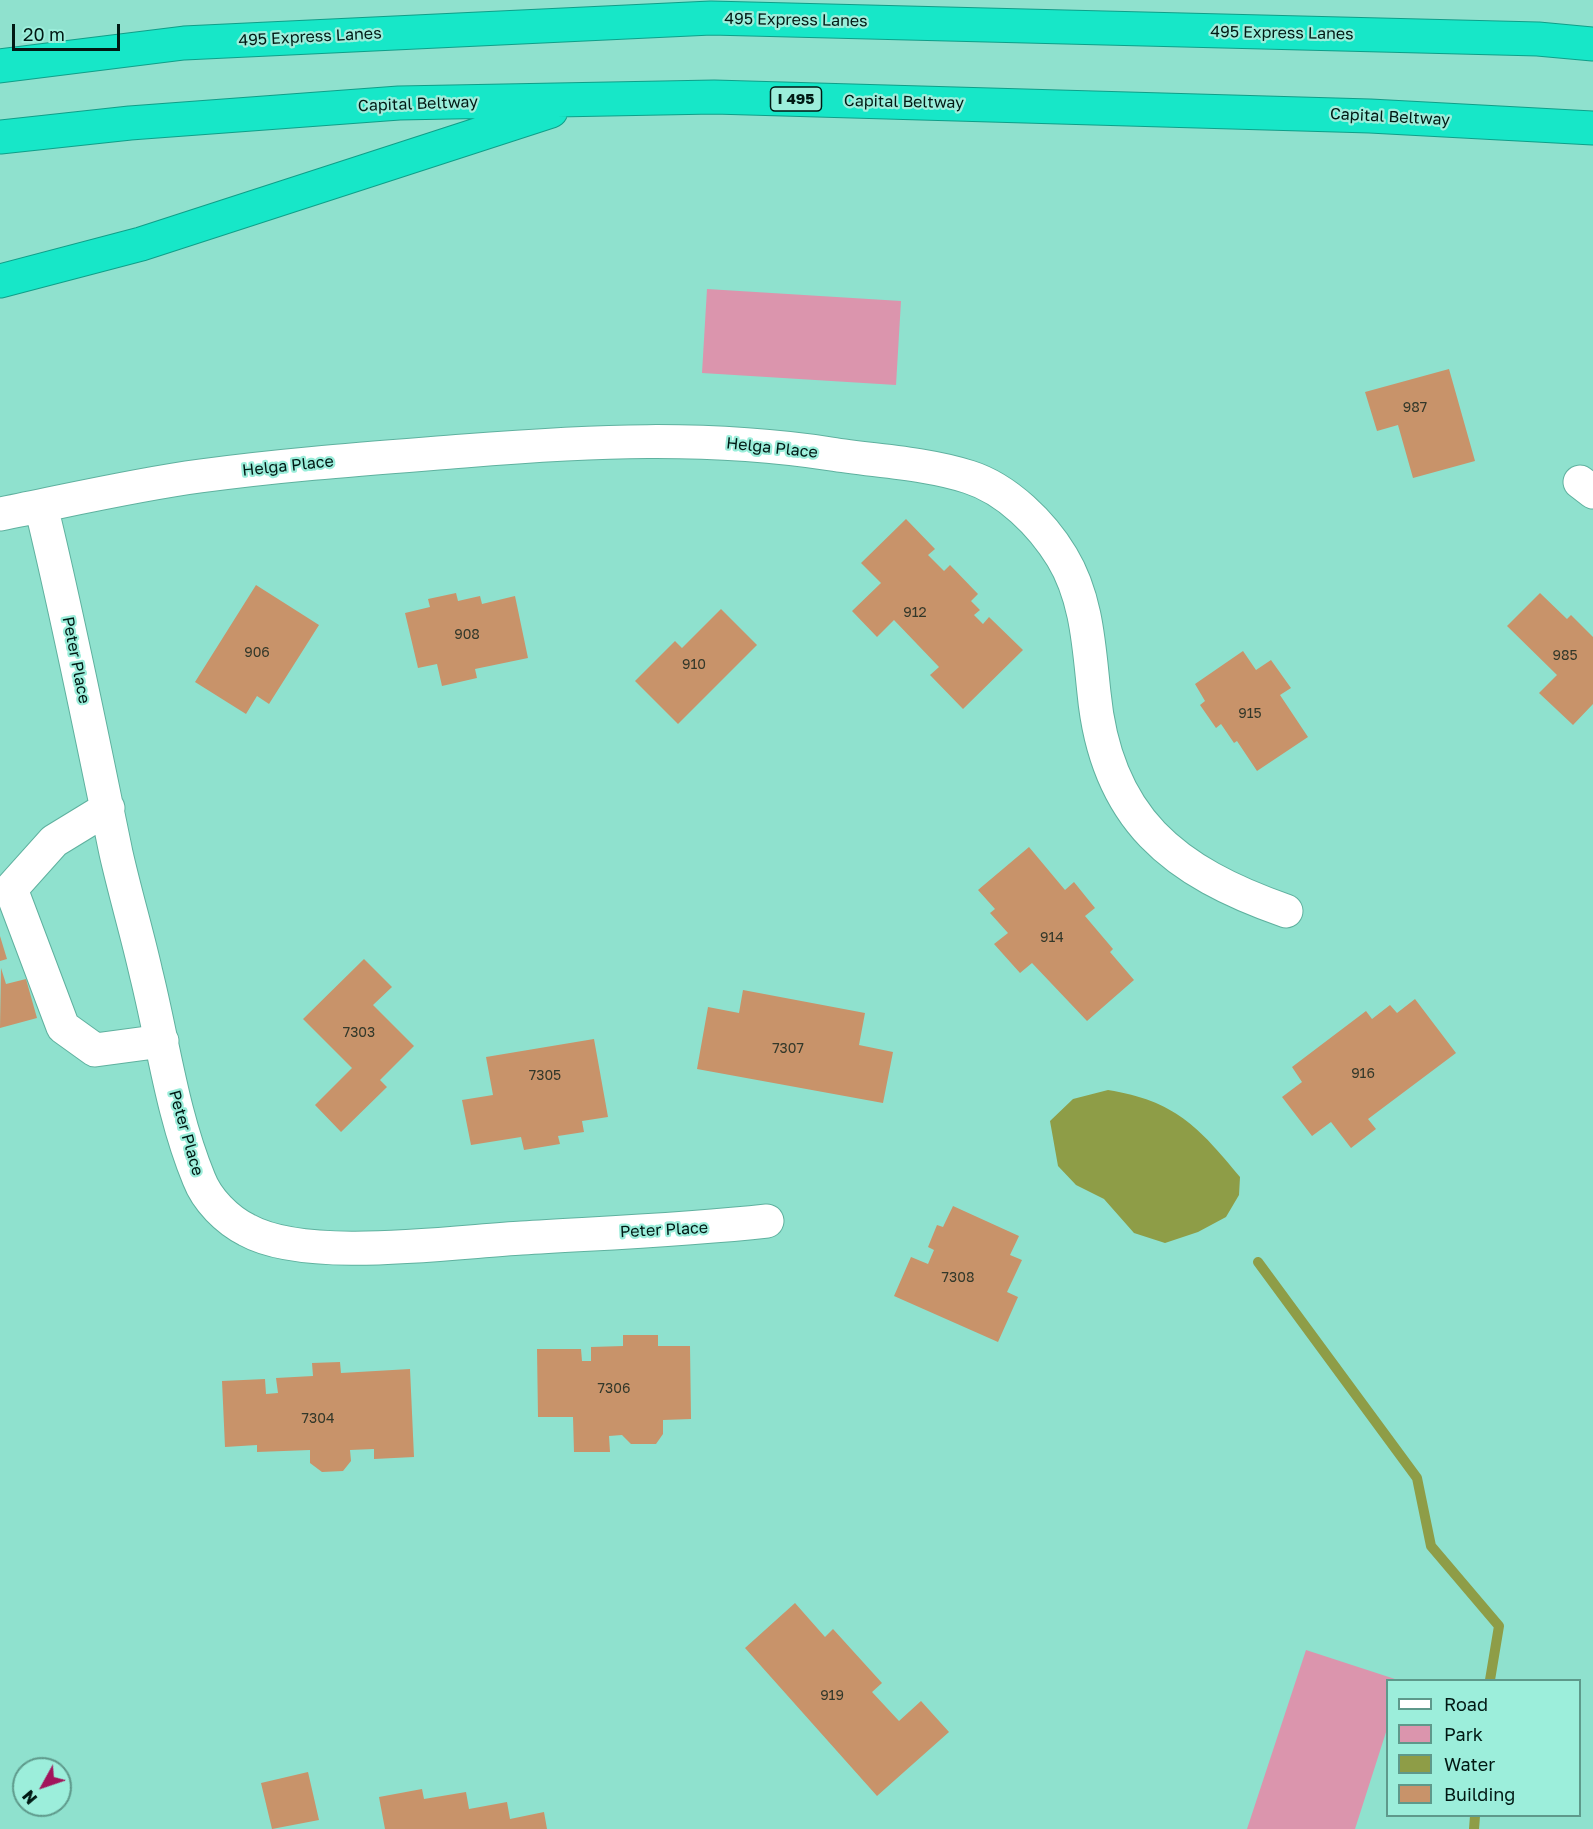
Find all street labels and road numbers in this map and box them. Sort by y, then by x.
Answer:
street label: 495 Express Lanes [724,9,868,31]
street label: 495 Express Lanes [1210,22,1354,44]
street label: 495 Express Lanes [238,24,382,50]
road number: I 495 [770,87,822,111]
street label: Capital Beltway [844,91,964,113]
street label: Capital Beltway [358,92,478,116]
street label: Capital Beltway [1329,104,1451,130]
street label: Helga Place [725,434,819,462]
street label: Helga Place [241,452,335,480]
street label: Peter Place [58,615,94,705]
street label: Peter Place [165,1088,207,1178]
street label: Peter Place [619,1218,709,1242]

